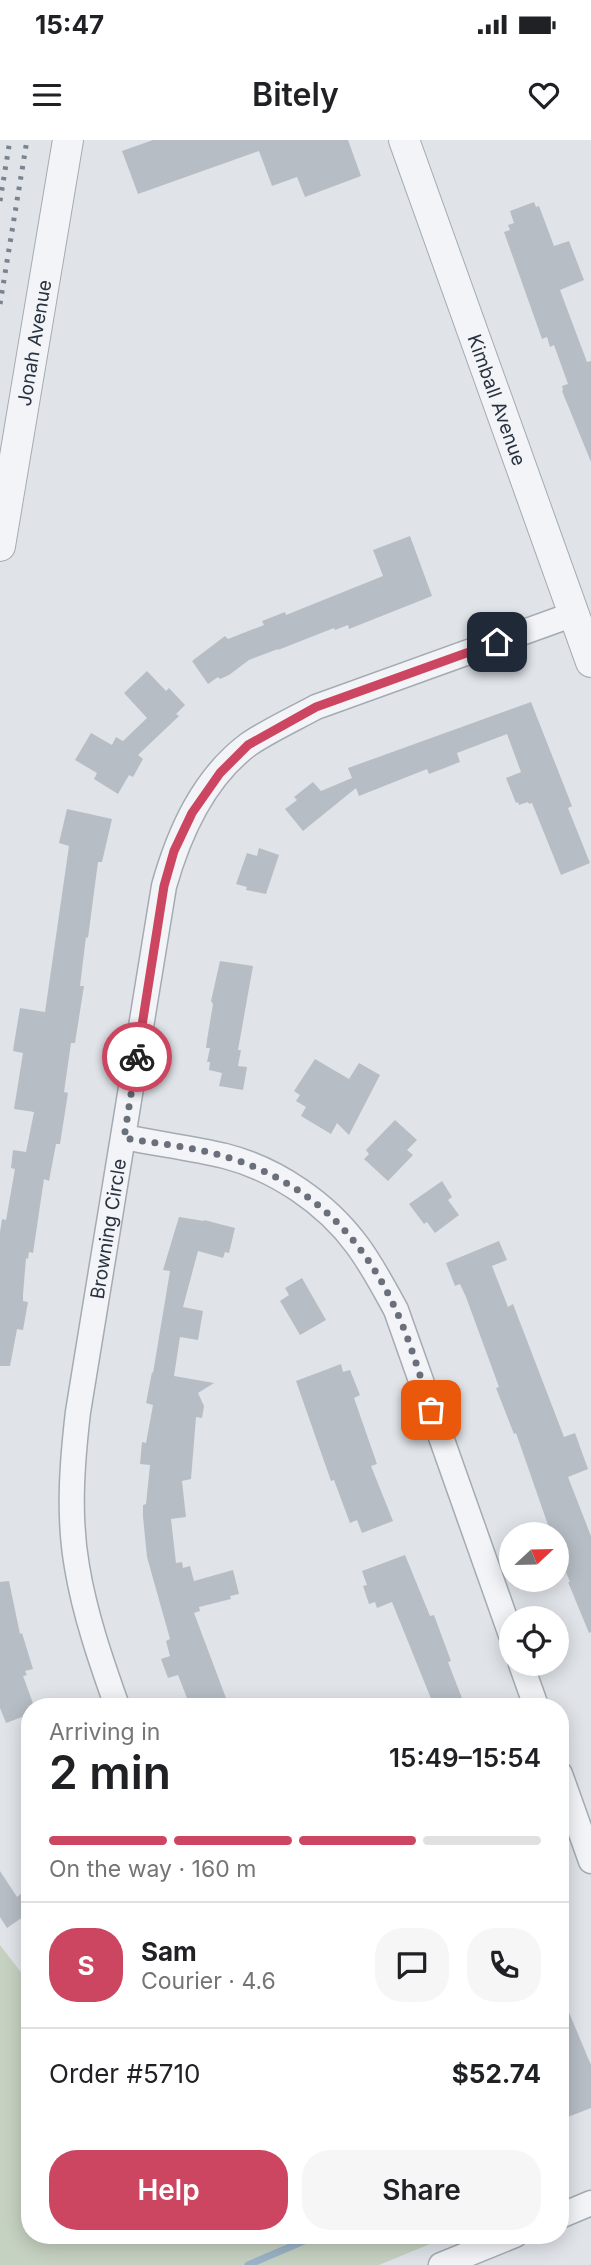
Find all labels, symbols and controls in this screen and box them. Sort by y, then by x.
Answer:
text: 15:47 [35,9,104,40]
text: Bitely [252,75,339,114]
icon: menu [28,76,66,114]
icon: heart [525,76,563,114]
street label: Jonah Avenue [12,278,56,408]
street label: Kimball Avenue [463,331,531,469]
pin [467,612,527,672]
icon: home [478,623,516,661]
courier [102,1022,172,1092]
icon: bike [118,1038,156,1076]
street label: Browning Circle [85,1157,131,1301]
pin [401,1380,461,1440]
icon: bag [412,1391,450,1429]
north arrow [499,1522,569,1592]
map controls [499,1522,569,1676]
button: locate [499,1606,569,1676]
text: Arriving in [49,1718,160,1746]
text: 15:49–15:54 [389,1742,541,1773]
text: 2 min [49,1744,171,1800]
text: On the way · 160 m [49,1855,256,1883]
button: chat [375,1928,449,2002]
button: phone [467,1928,541,2002]
text: Sam [141,1936,197,1967]
text: S [77,1950,95,1981]
text: Courier · 4.6 [141,1967,276,1995]
text: Order #5710 [49,2058,200,2089]
text: $52.74 [452,2058,541,2089]
button: Help [49,2150,288,2230]
button: Share [302,2150,541,2230]

